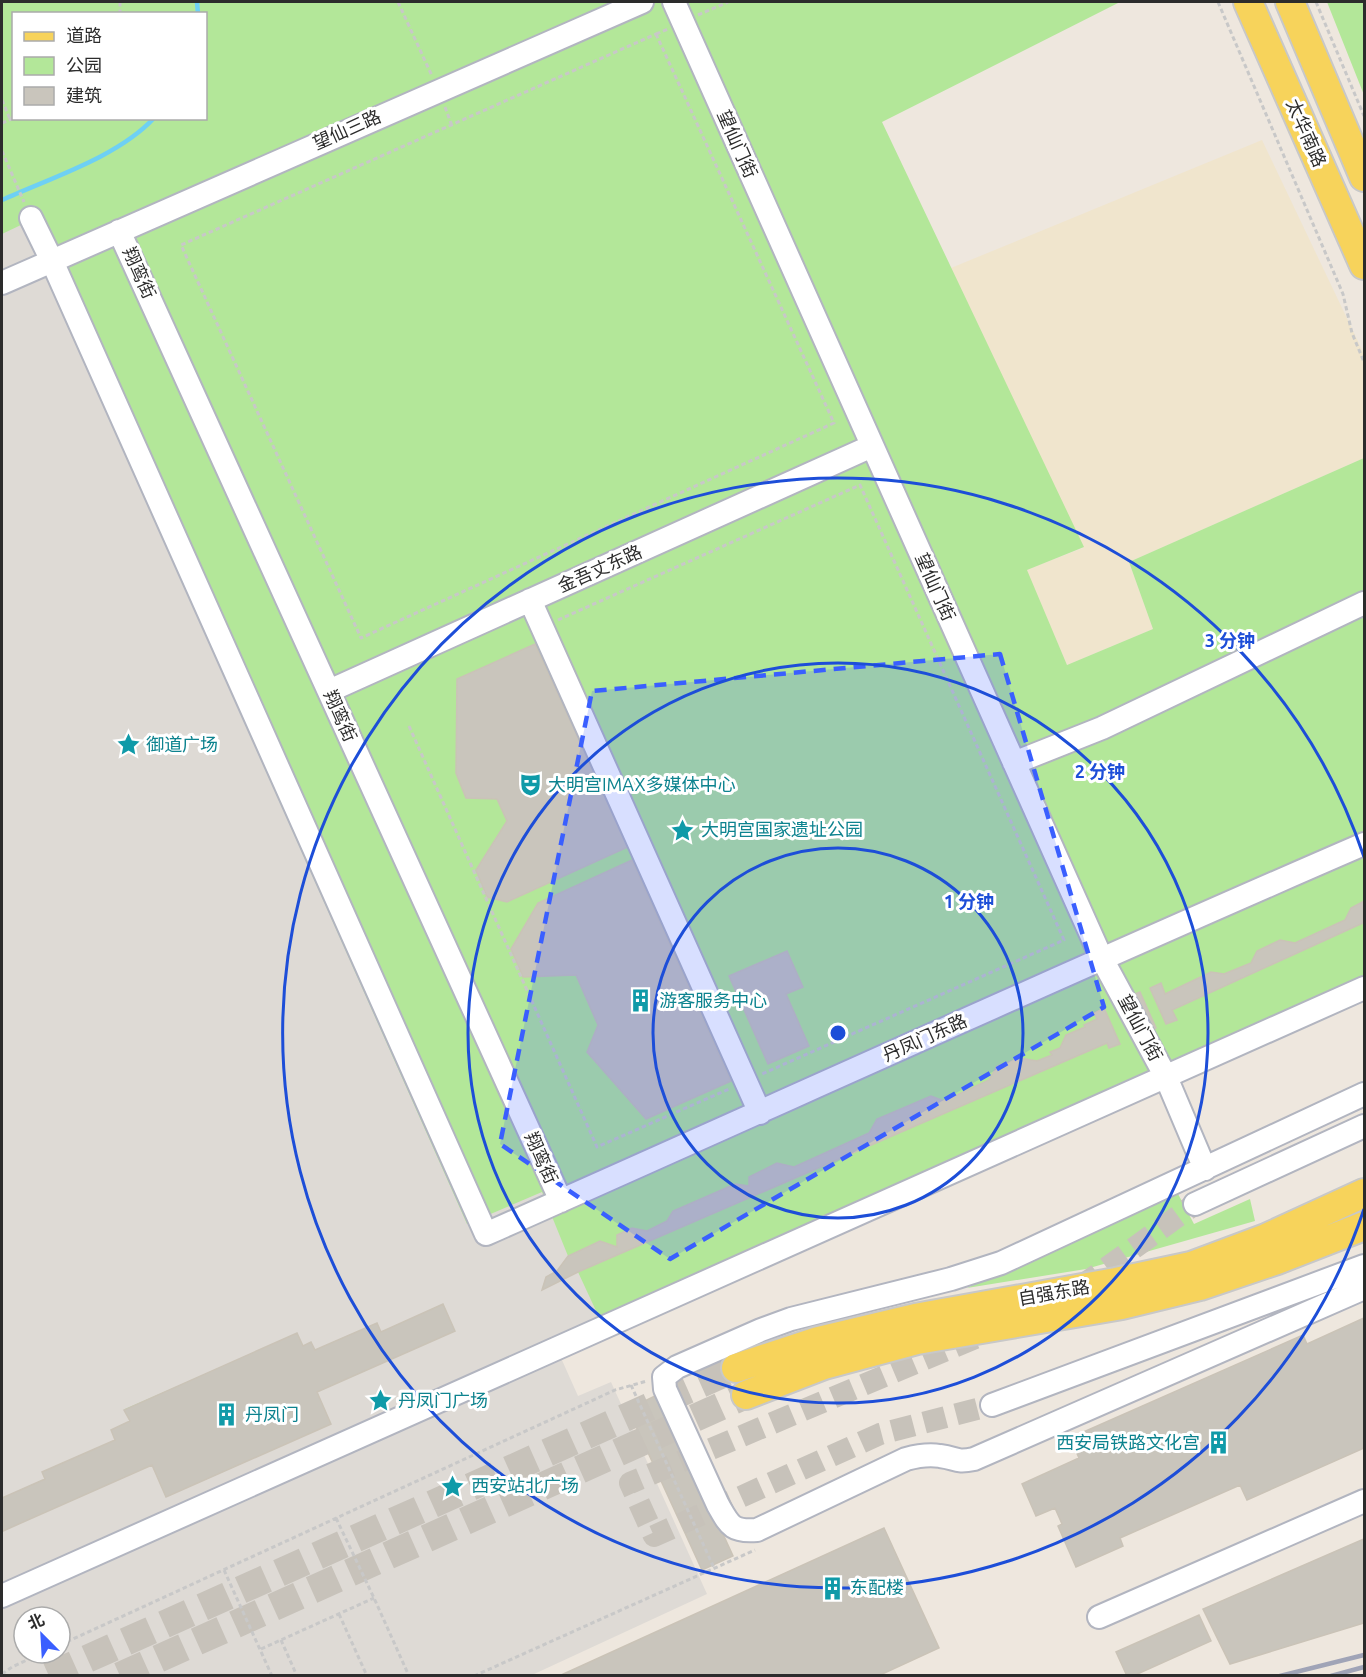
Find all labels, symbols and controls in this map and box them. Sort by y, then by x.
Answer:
legend [12,12,207,120]
text: 道路 [66,25,102,45]
text: 公园 [66,55,102,75]
text: 建筑 [66,85,102,105]
street label: 太华南路 [1283,96,1331,170]
street label: 望仙三路 [310,105,384,153]
street label: 望仙门街 [714,107,762,181]
street label: 翔鸾街 [120,244,160,301]
street label: 金吾丈东路 [554,541,645,596]
street label: 望仙门街 [912,550,960,624]
text: 3 分钟 [1205,630,1255,650]
street label: 翔鸾街 [321,687,361,744]
place icon: 御道广场 [115,732,141,758]
place label: 御道广场 [146,734,218,754]
text: 2 分钟 [1075,761,1125,781]
theatre icon: 大明宫IMAX多媒体中心 [517,772,543,798]
place label: 大明宫IMAX多媒体中心 [548,774,736,794]
place icon: 大明宫国家遗址公园 [670,817,696,843]
place label: 大明宫国家遗址公园 [701,819,863,839]
text: 1 分钟 [944,891,994,911]
building icon: 游客服务中心 [628,988,654,1014]
place label: 游客服务中心 [659,990,767,1010]
street label: 望仙门街 [1115,991,1167,1064]
street label: 丹凤门东路 [879,1010,970,1065]
centre of rings [828,1023,848,1043]
street label: 翔鸾街 [522,1129,562,1186]
street label: 自强东路 [1017,1276,1091,1308]
place icon: 丹凤门广场 [367,1388,393,1414]
place label: 丹凤门广场 [398,1390,488,1410]
building icon: 丹凤门 [214,1402,240,1428]
place label: 丹凤门 [245,1404,299,1424]
building icon: 西安局铁路文化宫 [1205,1430,1231,1456]
place label: 西安局铁路文化宫 [1056,1432,1200,1452]
place icon: 西安站北广场 [440,1473,466,1499]
place label: 西安站北广场 [471,1475,579,1495]
building icon: 东配楼 [819,1575,845,1601]
place label: 东配楼 [850,1577,904,1597]
north arrow [12,1605,72,1665]
text: 北 [25,1610,47,1633]

